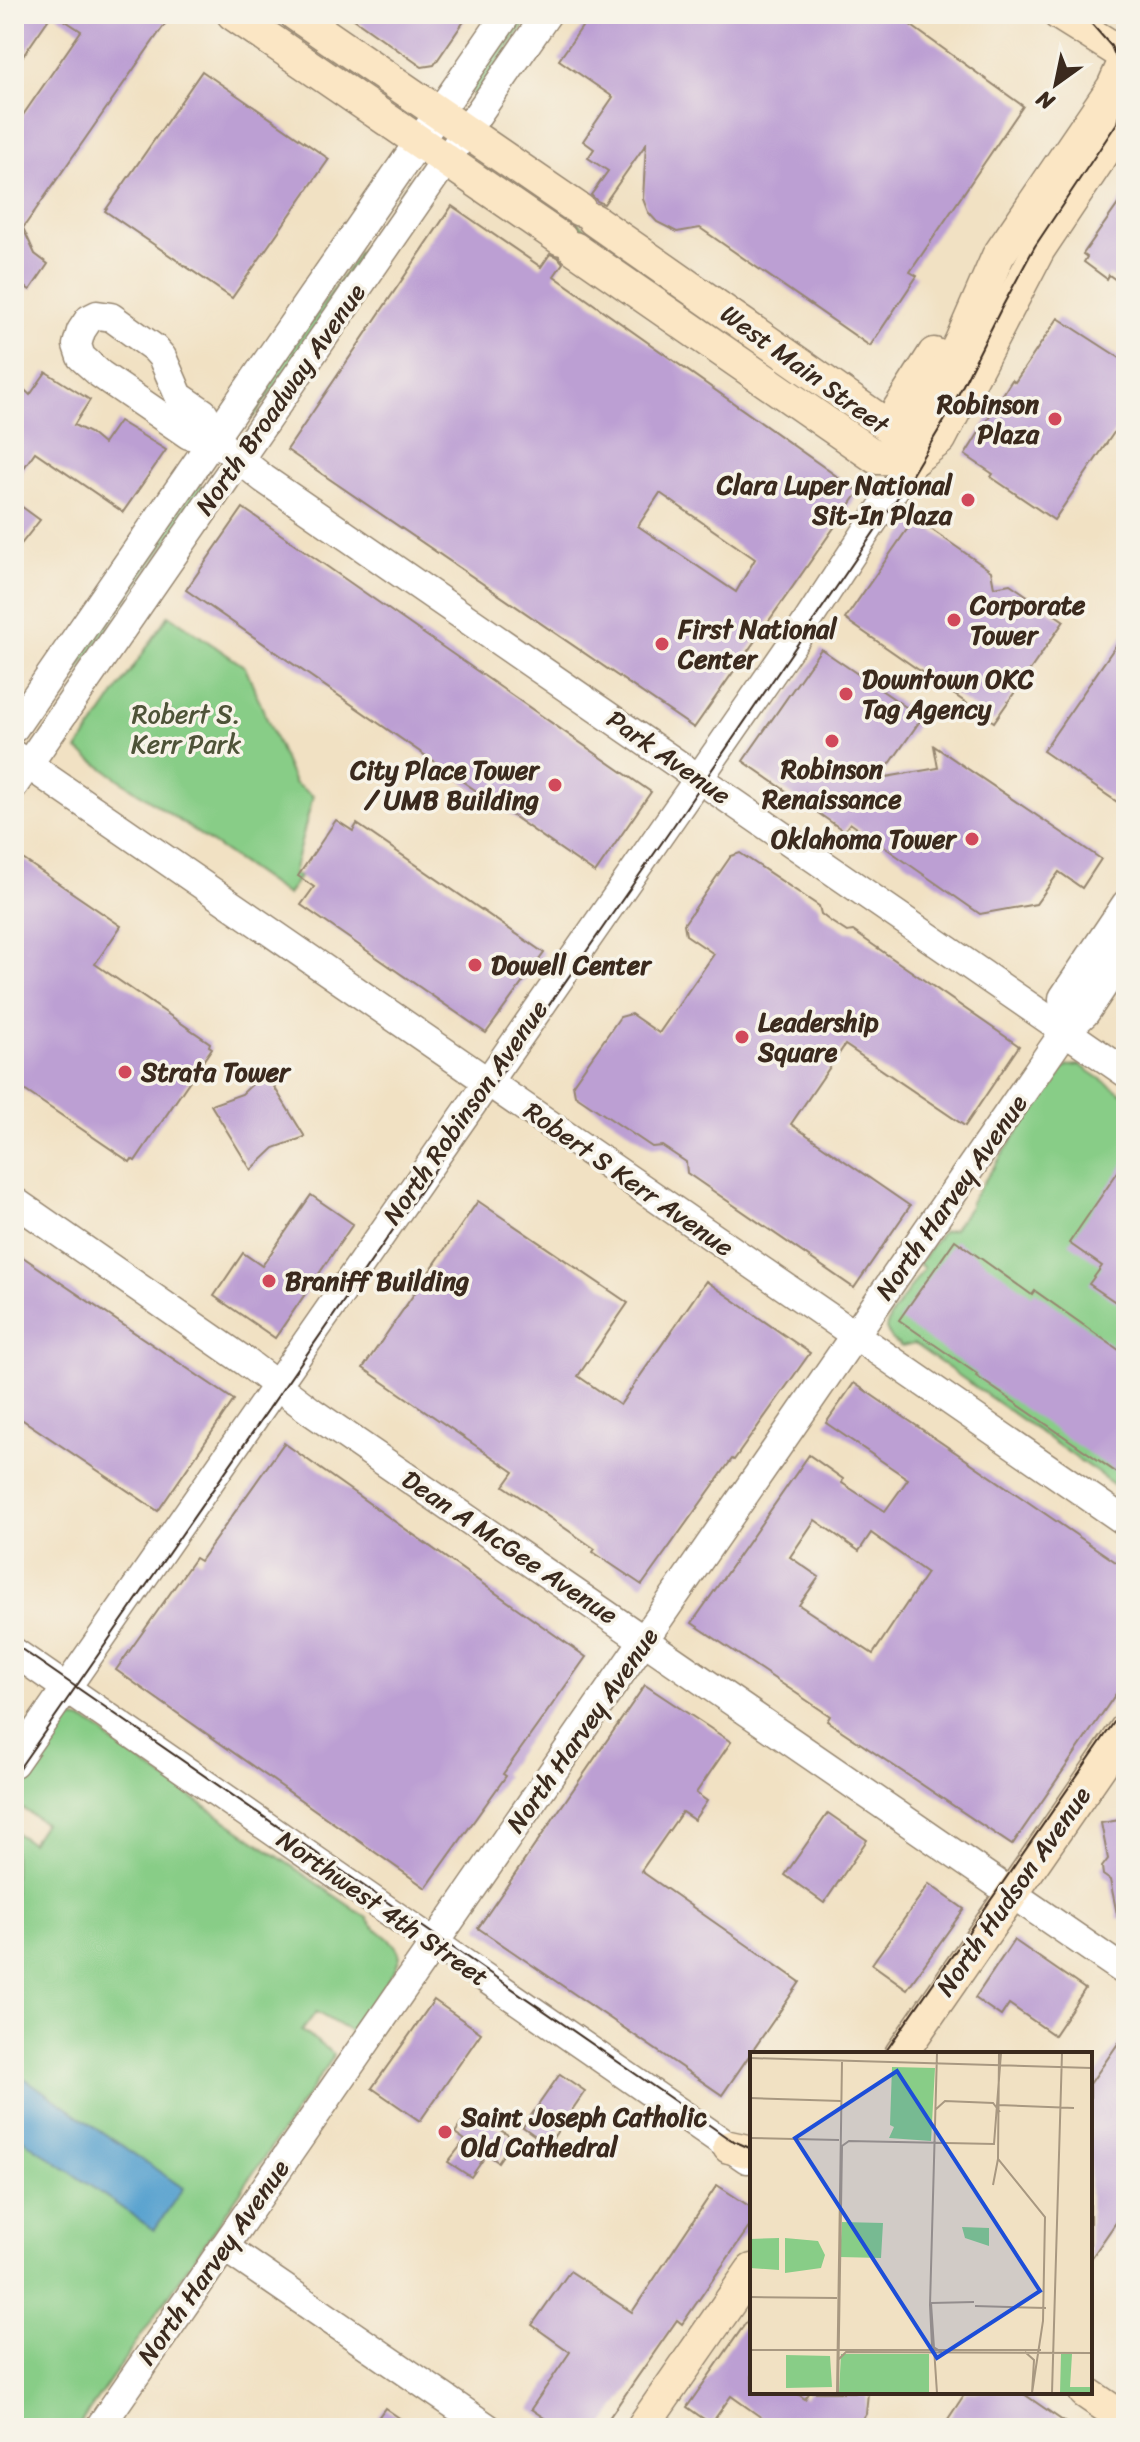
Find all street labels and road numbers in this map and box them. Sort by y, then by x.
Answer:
street label: North Broadway Avenue [182,273,378,525]
street label: West Main Street [711,292,901,447]
street label: Park Avenue [597,697,741,817]
street label: North Robinson Avenue [370,990,560,1234]
street label: North Harvey Avenue [862,1084,1040,1310]
street label: Robert S Kerr Avenue [514,1089,744,1269]
street label: Dean A McGee Avenue [392,1457,628,1637]
street label: North Harvey Avenue [493,1617,671,1843]
street label: North Hudson Avenue [923,1776,1103,2006]
street label: Northwest 4th Street [267,1817,499,1999]
street label: North Harvey Avenue [124,2149,302,2375]

